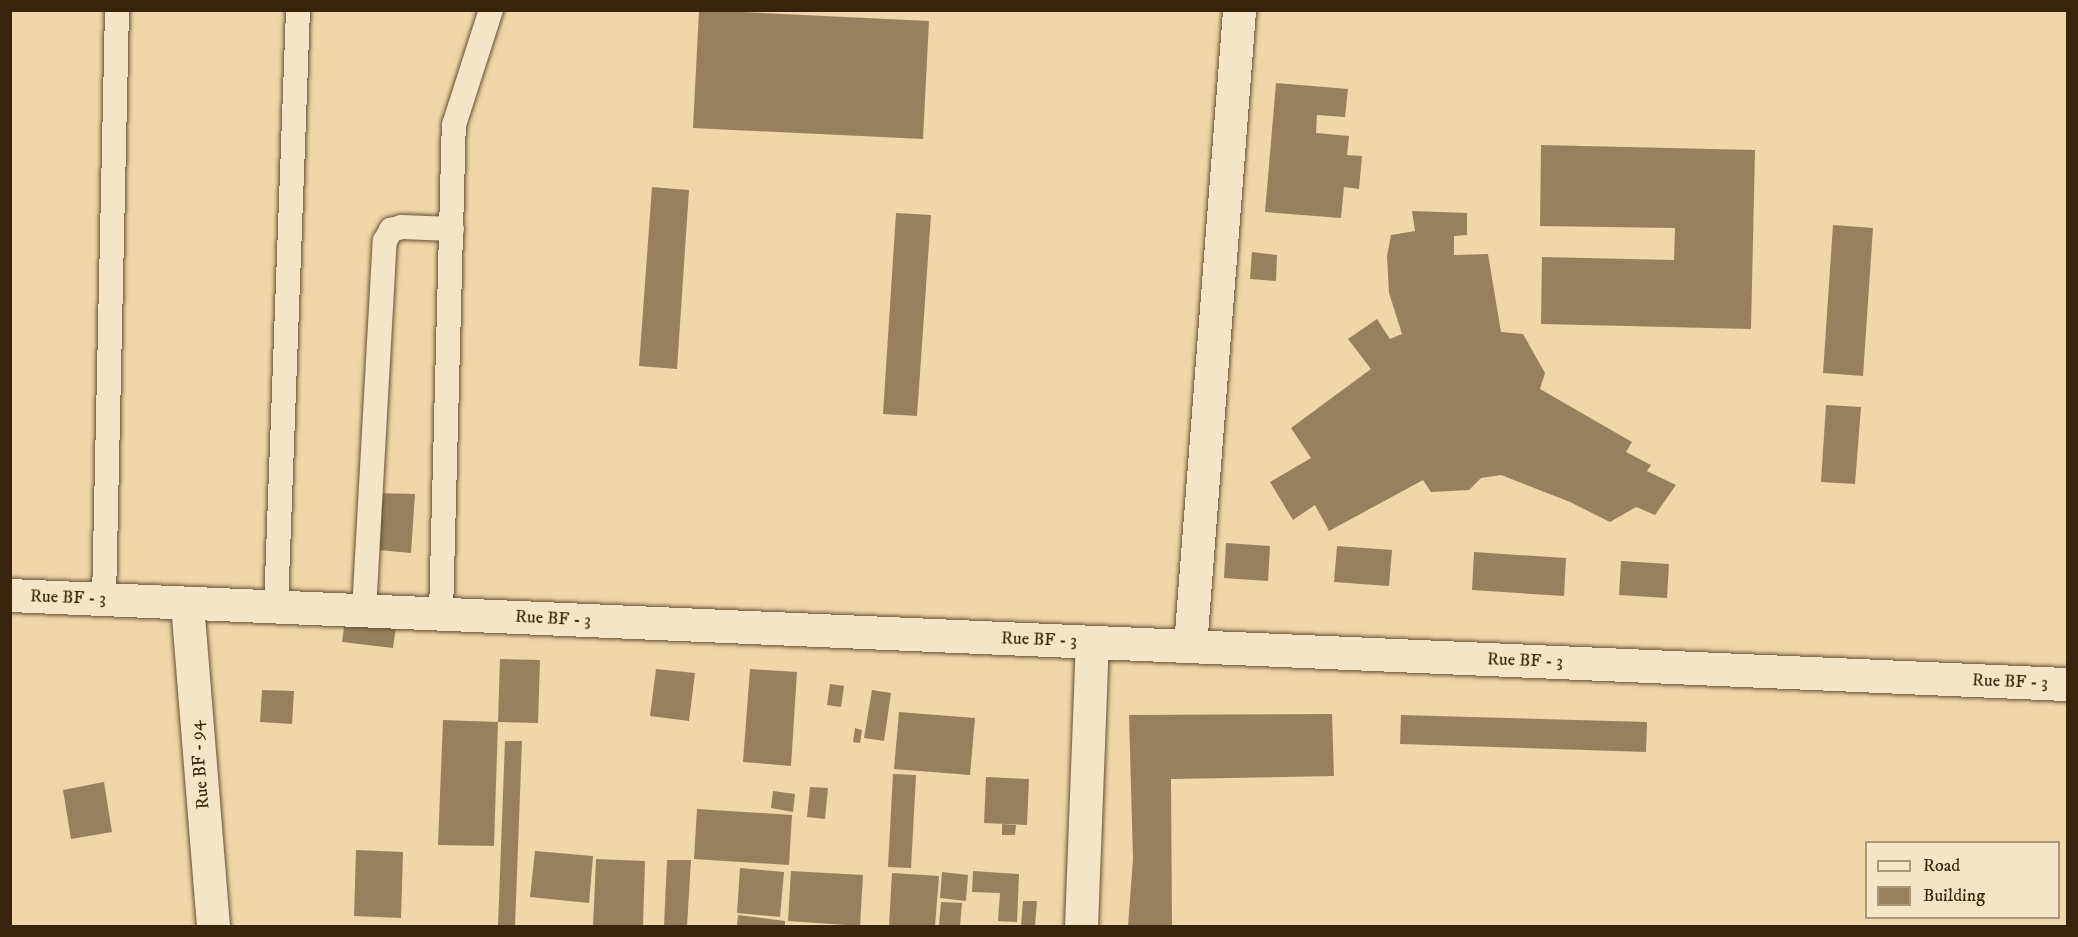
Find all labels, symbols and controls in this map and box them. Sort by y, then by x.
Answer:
street label: Rue BF - 3 [30,586,106,610]
street label: Rue BF - 3 [514,606,592,632]
street label: Rue BF - 3 [1001,628,1077,652]
street label: Rue BF - 3 [1487,649,1563,673]
street label: Rue BF - 3 [1972,670,2048,694]
street label: Rue BF - 94 [185,720,215,810]
legend [1865,841,2060,919]
text: Road [1923,855,1960,877]
text: Building [1923,885,1985,907]

